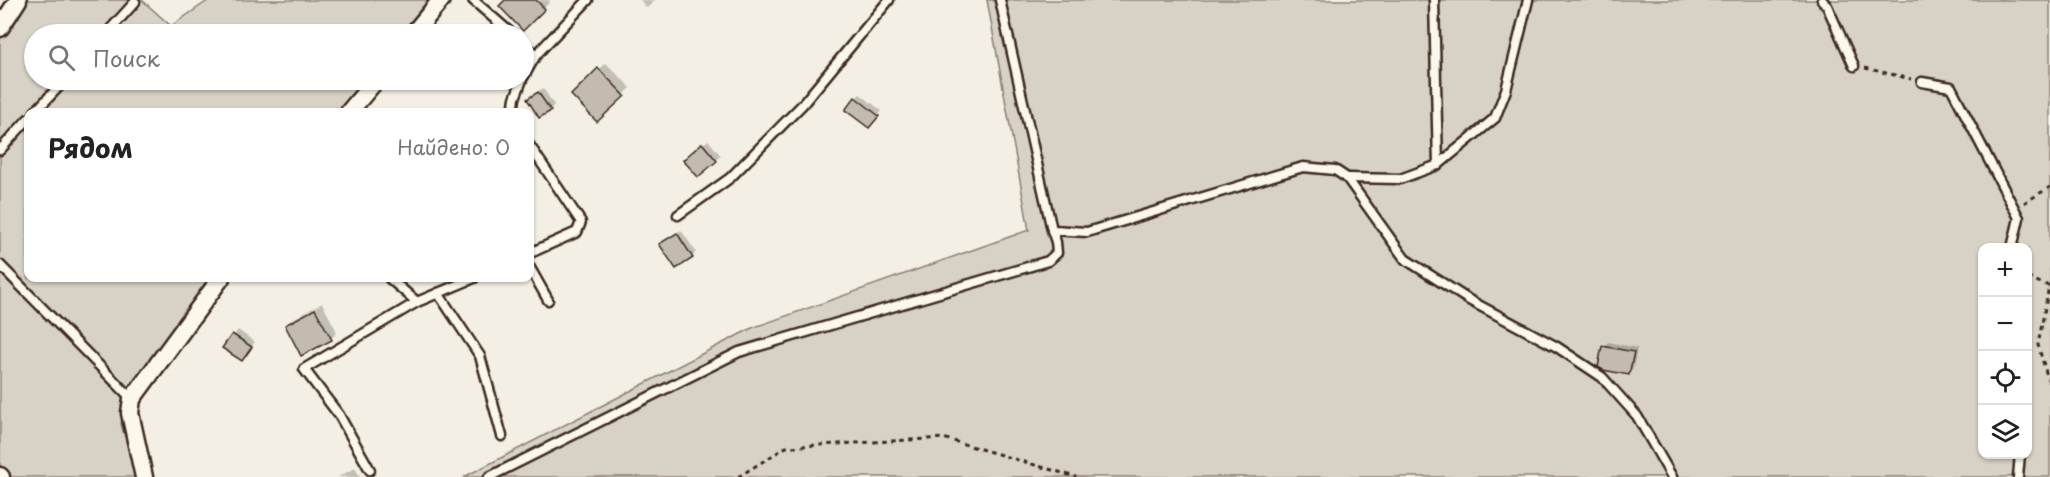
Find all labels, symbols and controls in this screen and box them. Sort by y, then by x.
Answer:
search box [24,24,534,90]
icon: search [45,41,78,74]
text: Поиск [93,41,160,74]
text: Рядом [48,128,133,167]
text: Найдено: 0 [397,132,510,162]
map controls [1978,243,2032,459]
button: + [1978,243,2032,297]
button: − [1978,297,2032,351]
button: locate [1978,351,2032,405]
button: layers [1978,405,2032,459]

